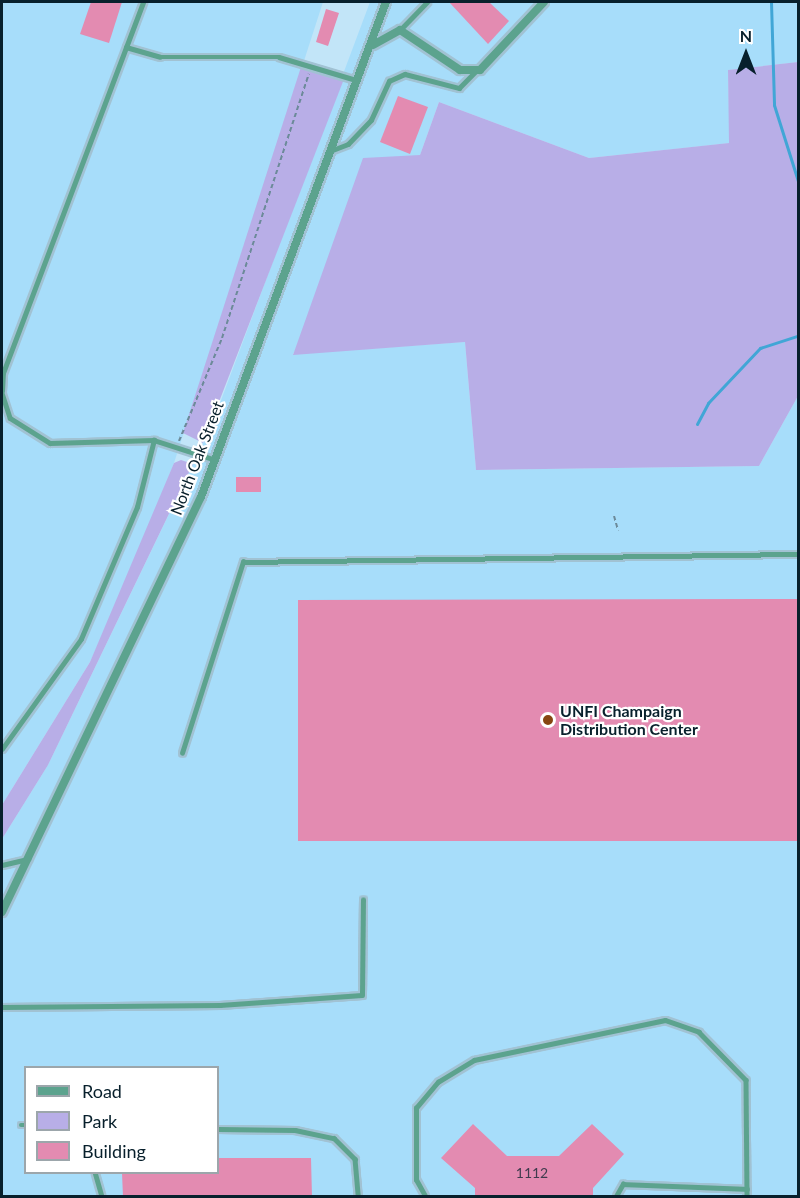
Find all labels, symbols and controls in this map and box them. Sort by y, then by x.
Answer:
north arrow [716,24,776,84]
text: N [740,26,752,45]
street label: North Oak Street [166,398,228,518]
place label: UNFI Champaign Distribution Center [560,701,698,739]
marker: UNFI Champaign Distribution Center [541,713,555,727]
legend [24,1066,219,1174]
text: Road [82,1080,122,1102]
text: Park [82,1110,117,1132]
text: Building [82,1140,146,1162]
house number: 1112 [516,1165,548,1181]

